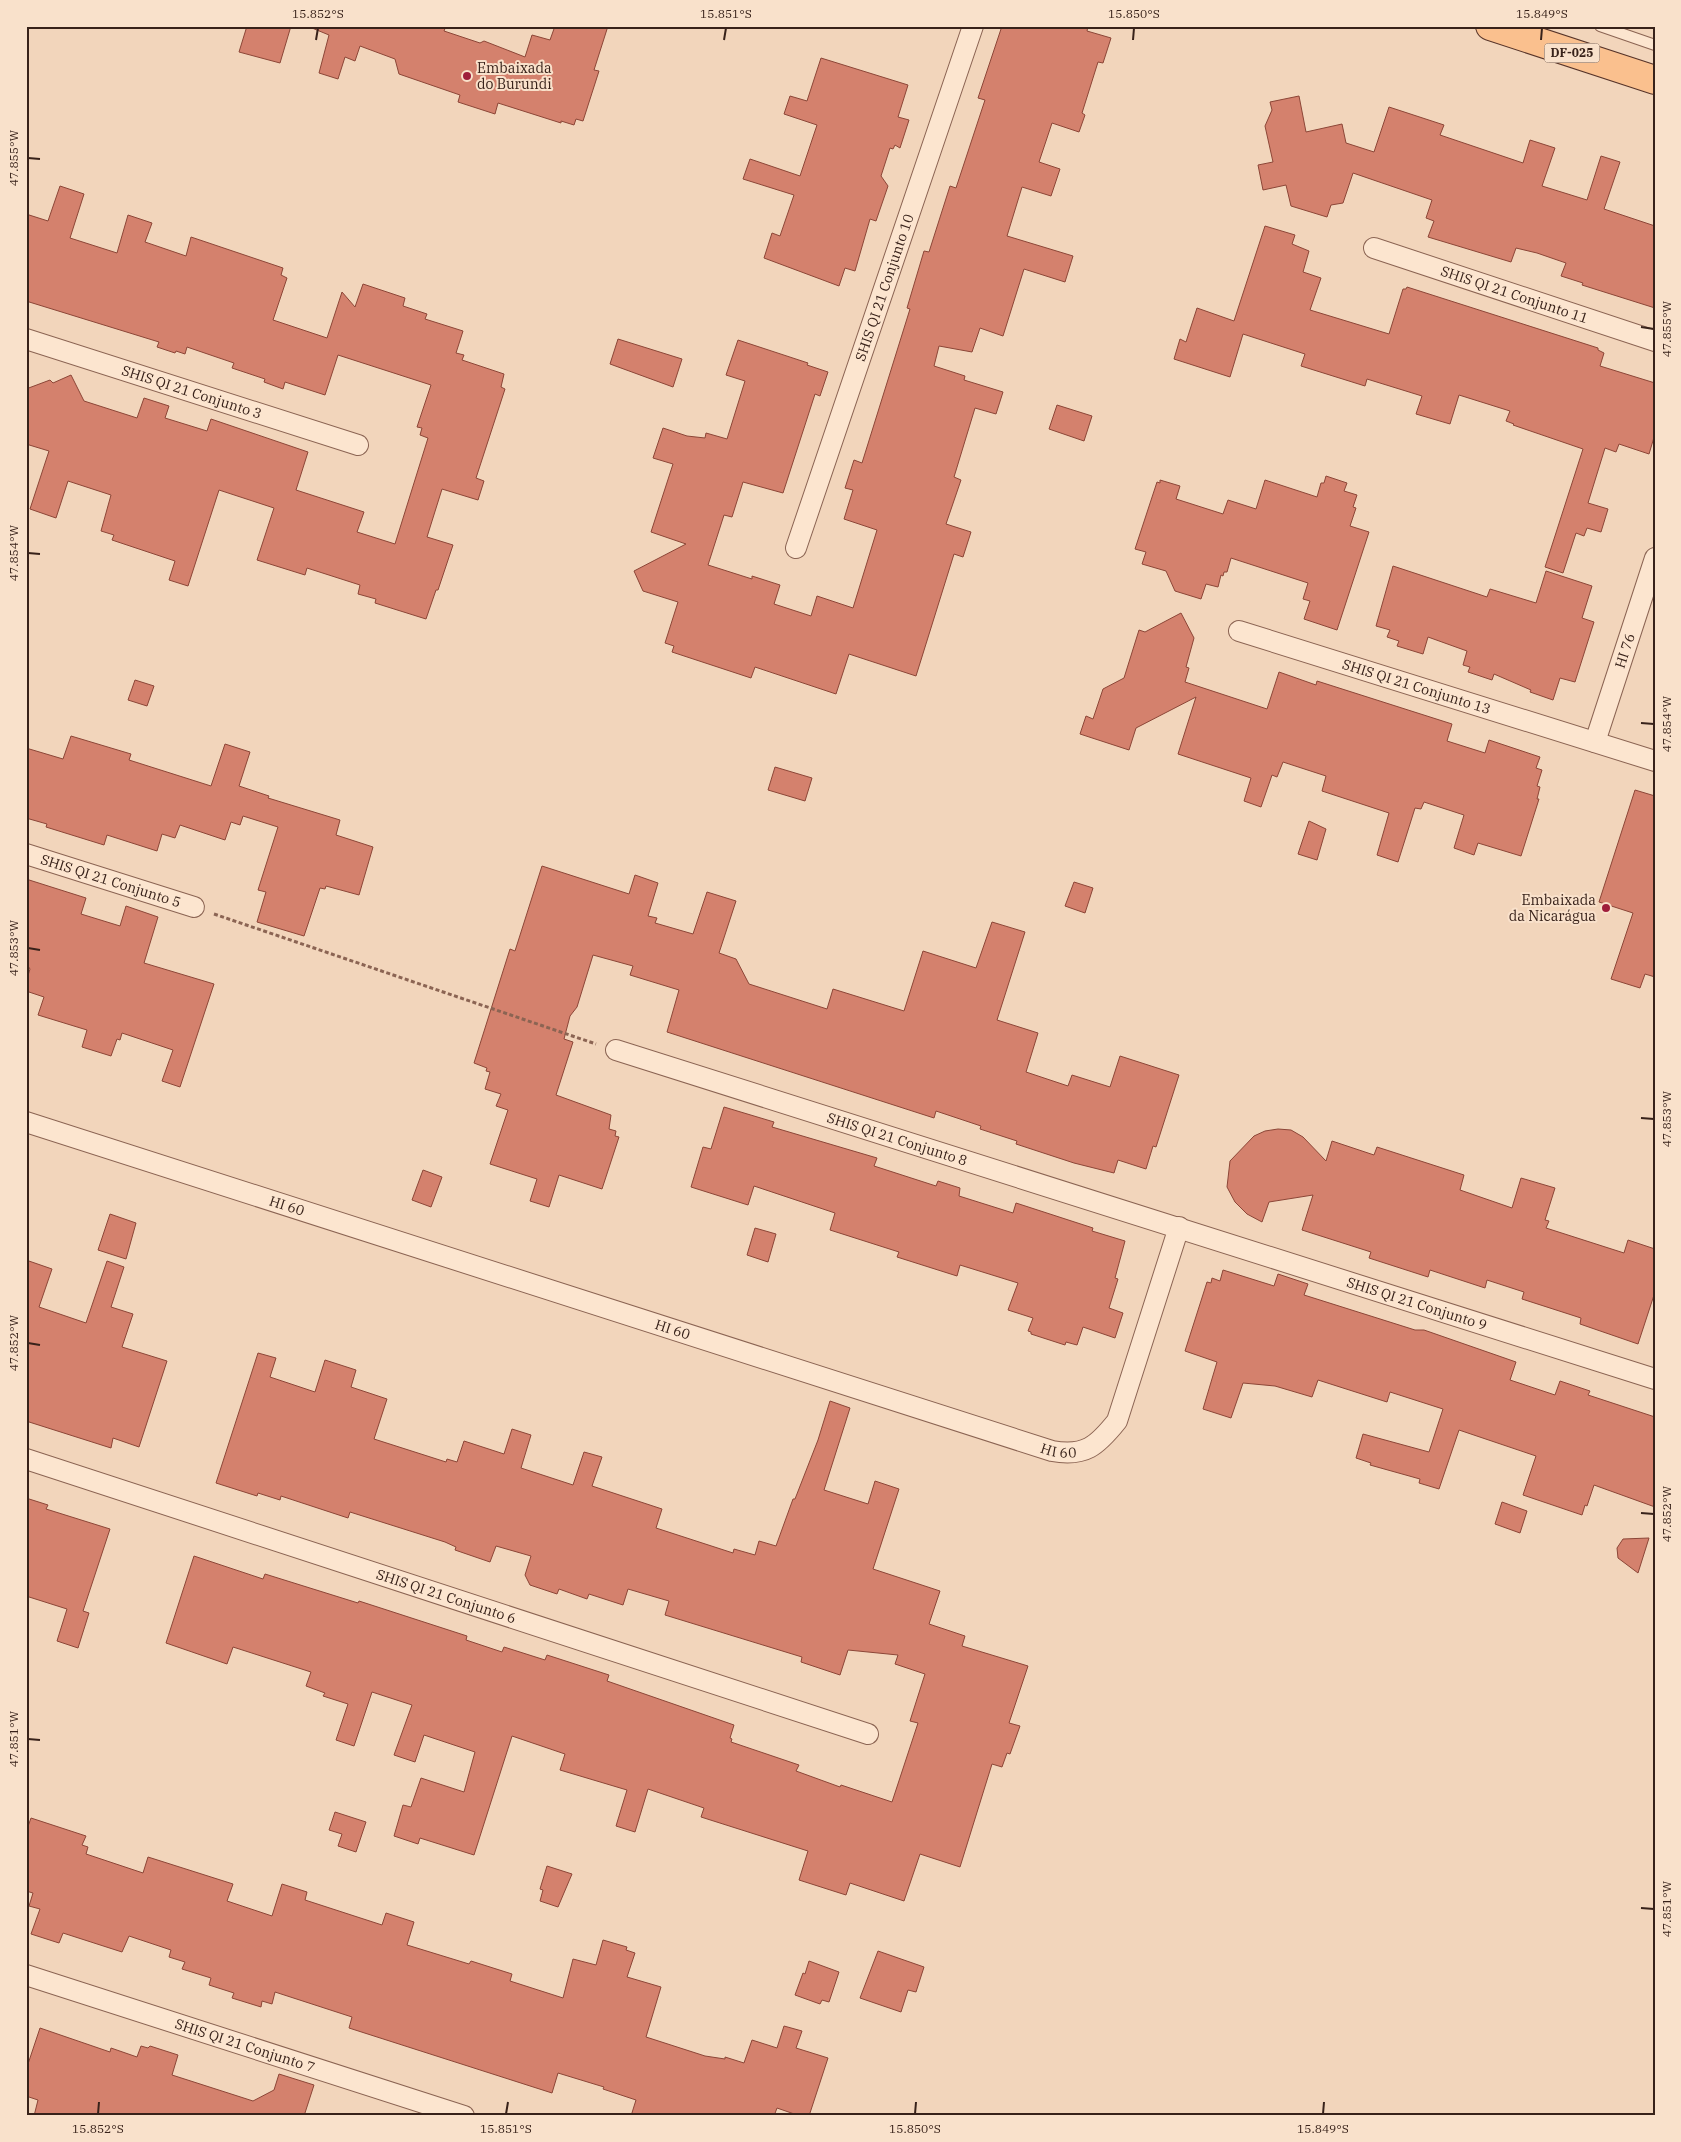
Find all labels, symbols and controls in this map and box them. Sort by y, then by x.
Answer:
text: 15.852°S [292,6,344,21]
text: 15.851°S [700,6,752,21]
text: 15.850°S [1108,6,1160,21]
text: 15.849°S [1516,6,1568,21]
road number: DF-025 [1544,44,1600,62]
place label: Embaixada do Burundi [477,59,552,93]
marker: Embaixada do Burundi [461,70,473,82]
text: 47.855°W [6,129,21,186]
street label: SHIS QI 21 Conjunto 10 [851,212,918,364]
street label: SHIS QI 21 Conjunto 11 [1438,262,1591,327]
text: 47.855°W [1659,300,1674,357]
street label: SHIS QI 21 Conjunto 3 [119,361,264,423]
text: 47.854°W [6,524,21,581]
street label: HI 76 [1611,631,1639,671]
street label: SHIS QI 21 Conjunto 13 [1340,655,1493,718]
text: 47.854°W [1659,695,1674,752]
street label: SHIS QI 21 Conjunto 5 [39,850,183,911]
place label: Embaixada da Nicarágua [1509,891,1596,925]
marker: Embaixada da Nicarágua [1600,902,1612,914]
text: 47.853°W [6,919,21,976]
text: 47.853°W [1659,1090,1674,1147]
street label: SHIS QI 21 Conjunto 8 [825,1108,970,1170]
street label: HI 60 [267,1192,307,1220]
street label: SHIS QI 21 Conjunto 9 [1344,1273,1489,1334]
text: 47.852°W [6,1314,21,1371]
street label: HI 60 [653,1315,692,1343]
street label: HI 60 [1038,1439,1077,1462]
text: 47.852°W [1659,1485,1674,1542]
street label: SHIS QI 21 Conjunto 6 [374,1565,518,1627]
text: 47.851°W [6,1710,21,1767]
text: 47.851°W [1659,1880,1674,1937]
street label: SHIS QI 21 Conjunto 7 [173,2015,317,2076]
text: 15.852°S [72,2121,124,2136]
text: 15.851°S [480,2121,532,2136]
text: 15.850°S [889,2121,941,2136]
text: 15.849°S [1297,2121,1349,2136]

